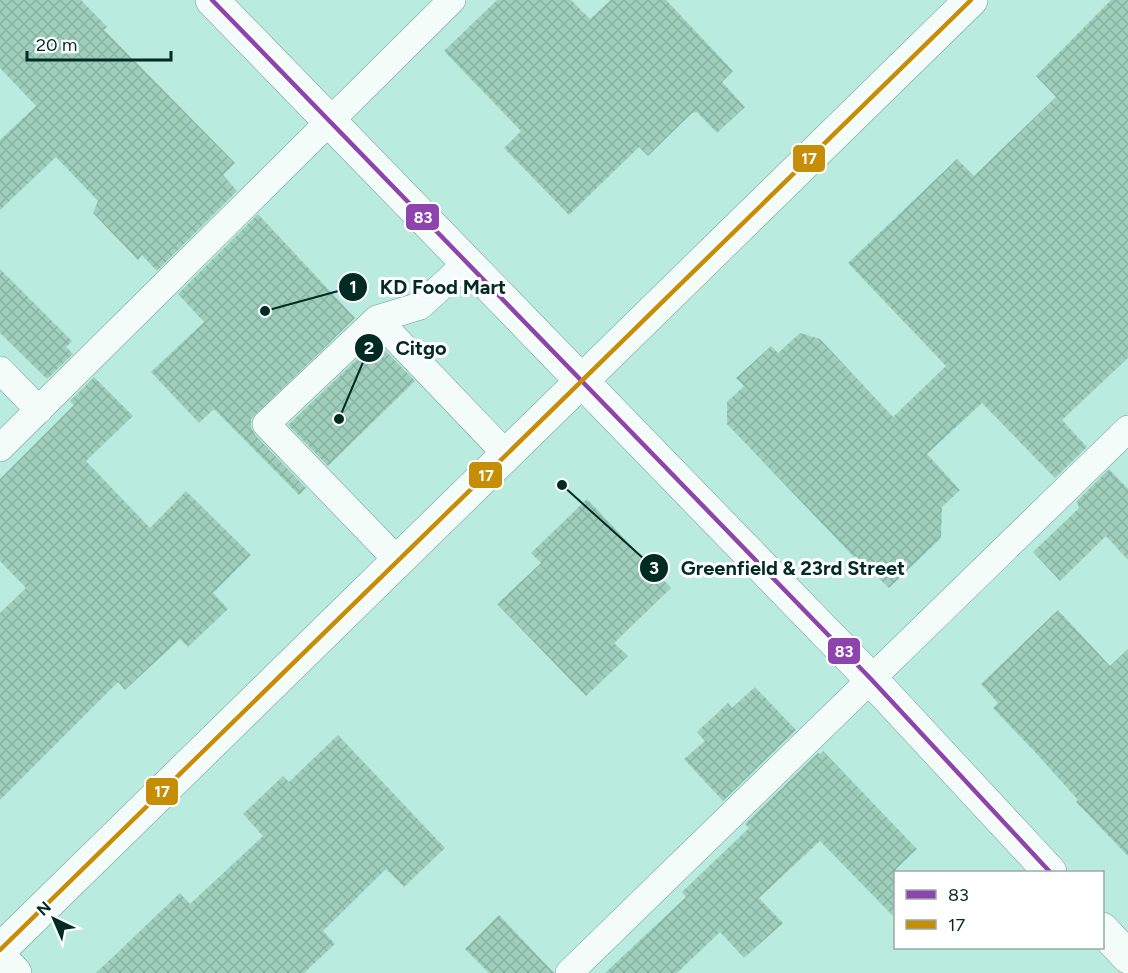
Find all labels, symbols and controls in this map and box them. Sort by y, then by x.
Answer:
scale bar [27,24,171,62]
text: 20 m [36,34,77,56]
line badge: 17 [792,144,826,173]
text: 17 [801,149,817,168]
line badge: 83 [405,203,440,231]
text: 83 [414,208,432,227]
callout: KD Food Mart [338,268,518,306]
text: KD Food Mart [380,275,506,299]
text: 1 [349,276,357,298]
callout: Citgo [354,329,459,367]
text: Citgo [395,336,447,360]
text: 2 [364,337,374,359]
line badge: 17 [468,461,503,489]
text: 17 [478,466,494,485]
callout: Greenfield & 23rd Street [639,549,917,587]
text: Greenfield & 23rd Street [681,556,905,580]
text: 3 [649,557,659,579]
line badge: 83 [827,637,861,665]
text: 83 [835,642,853,661]
line badge: 17 [145,777,179,806]
text: 17 [154,782,170,801]
legend [894,871,1104,949]
text: 83 [948,884,969,906]
north arrow [24,889,84,949]
text: N [33,897,55,920]
text: 17 [948,914,965,936]

